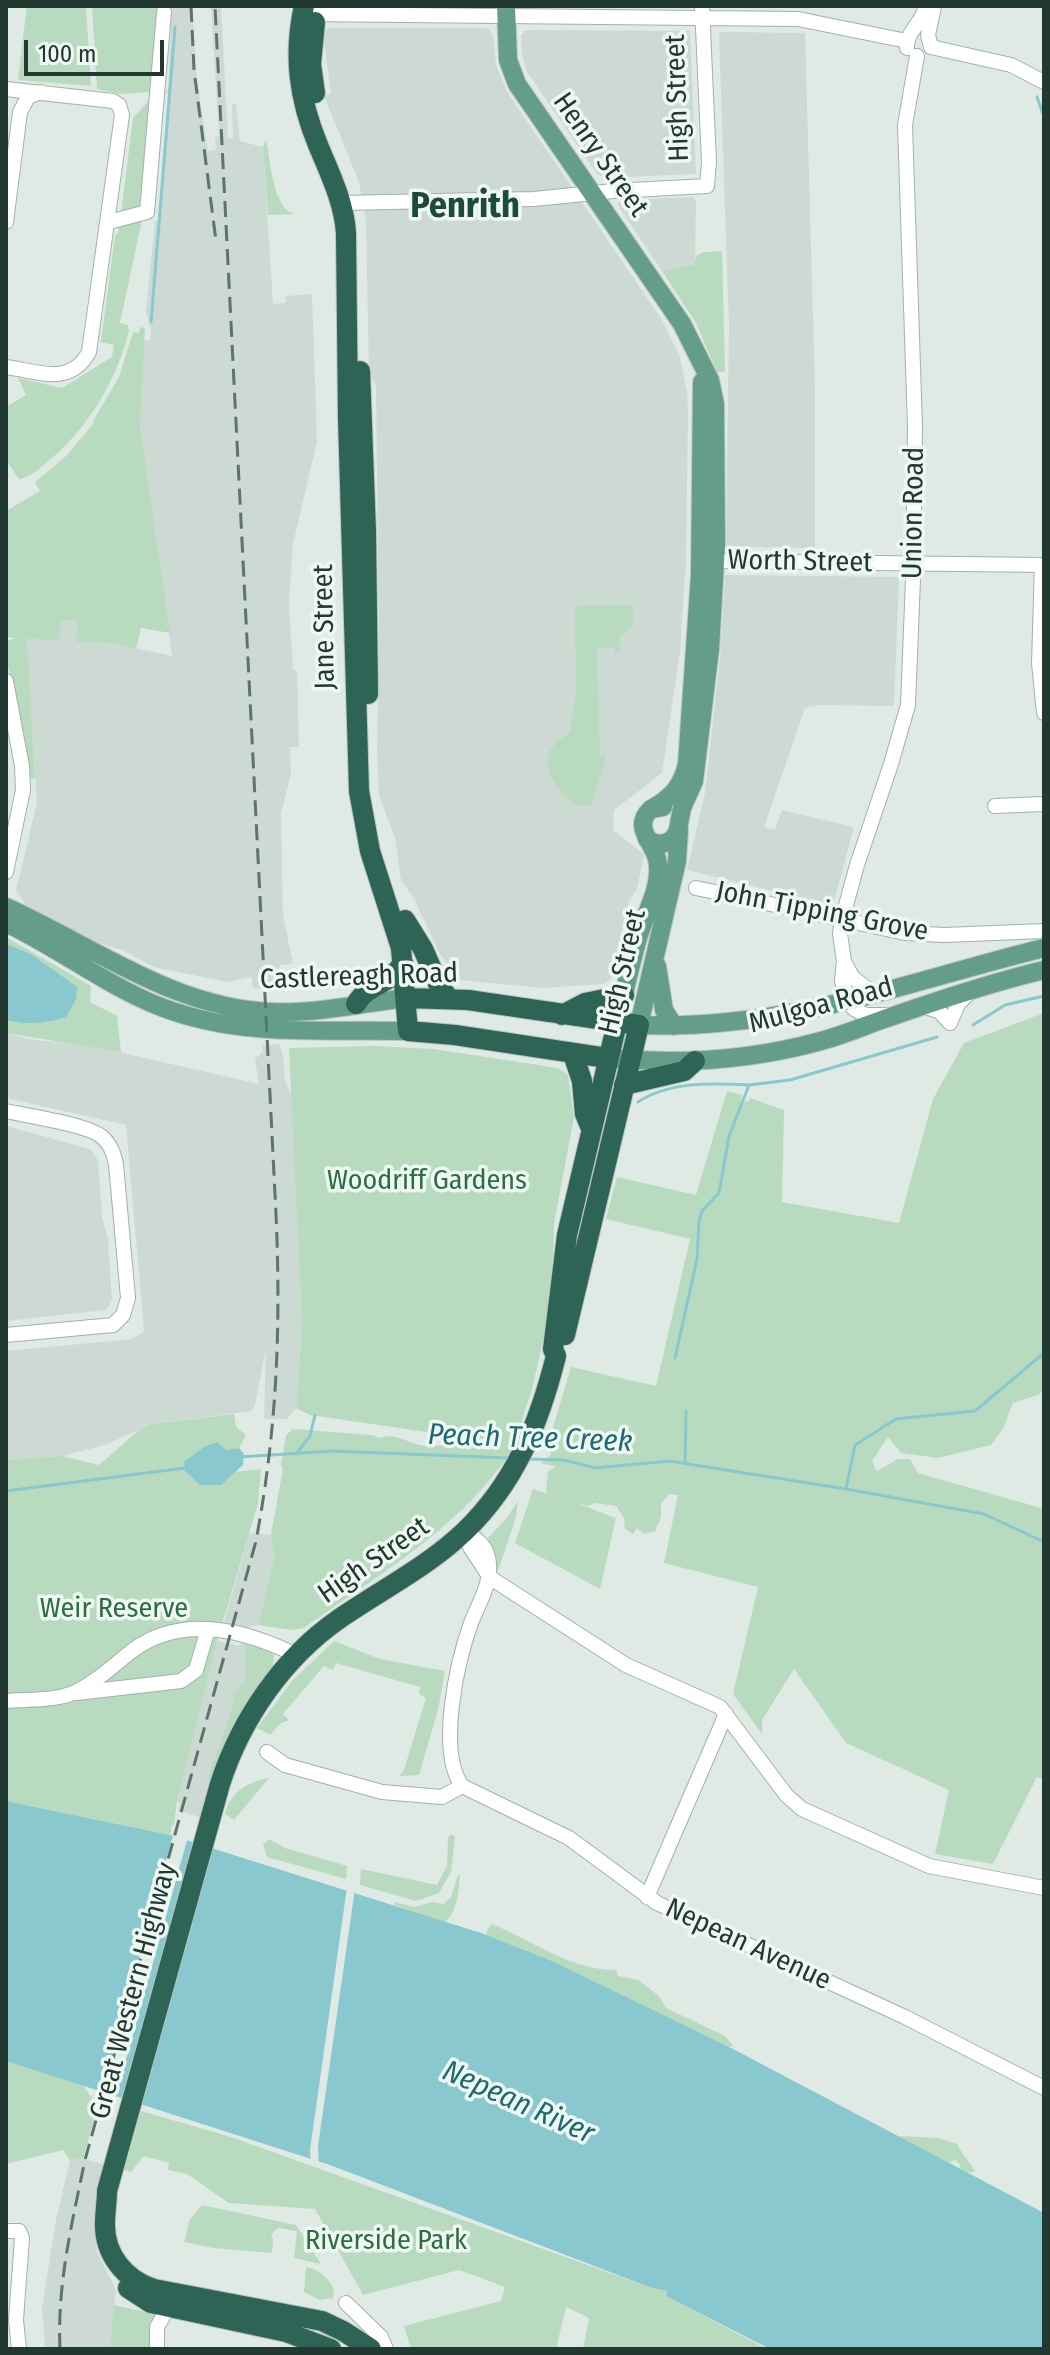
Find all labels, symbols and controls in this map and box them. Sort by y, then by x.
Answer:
scale bar [28,24,168,74]
street label: High Street [659,34,697,162]
text: 100 m [38,40,96,68]
street label: Henry Street [545,87,655,223]
district label: Penrith [410,185,520,229]
street label: Union Road [896,447,932,579]
street label: Worth Street [727,544,873,580]
street label: Jane Street [307,564,343,690]
street label: John Tipping Grove [713,875,931,949]
street label: High Street [592,906,654,1038]
street label: Castlereagh Road [260,957,458,997]
street label: Mulgoa Road [745,971,897,1041]
park label: Woodriff Gardens [327,1164,527,1198]
water label: Peach Tree Creek [427,1417,633,1461]
street label: High Street [312,1511,436,1611]
park label: Weir Reserve [40,1592,188,1626]
street label: Great Western Highway [84,1859,184,2123]
street label: Nepean Avenue [660,1892,836,1998]
water label: Nepean River [437,2054,599,2152]
park label: Riverside Park [305,2224,467,2258]

